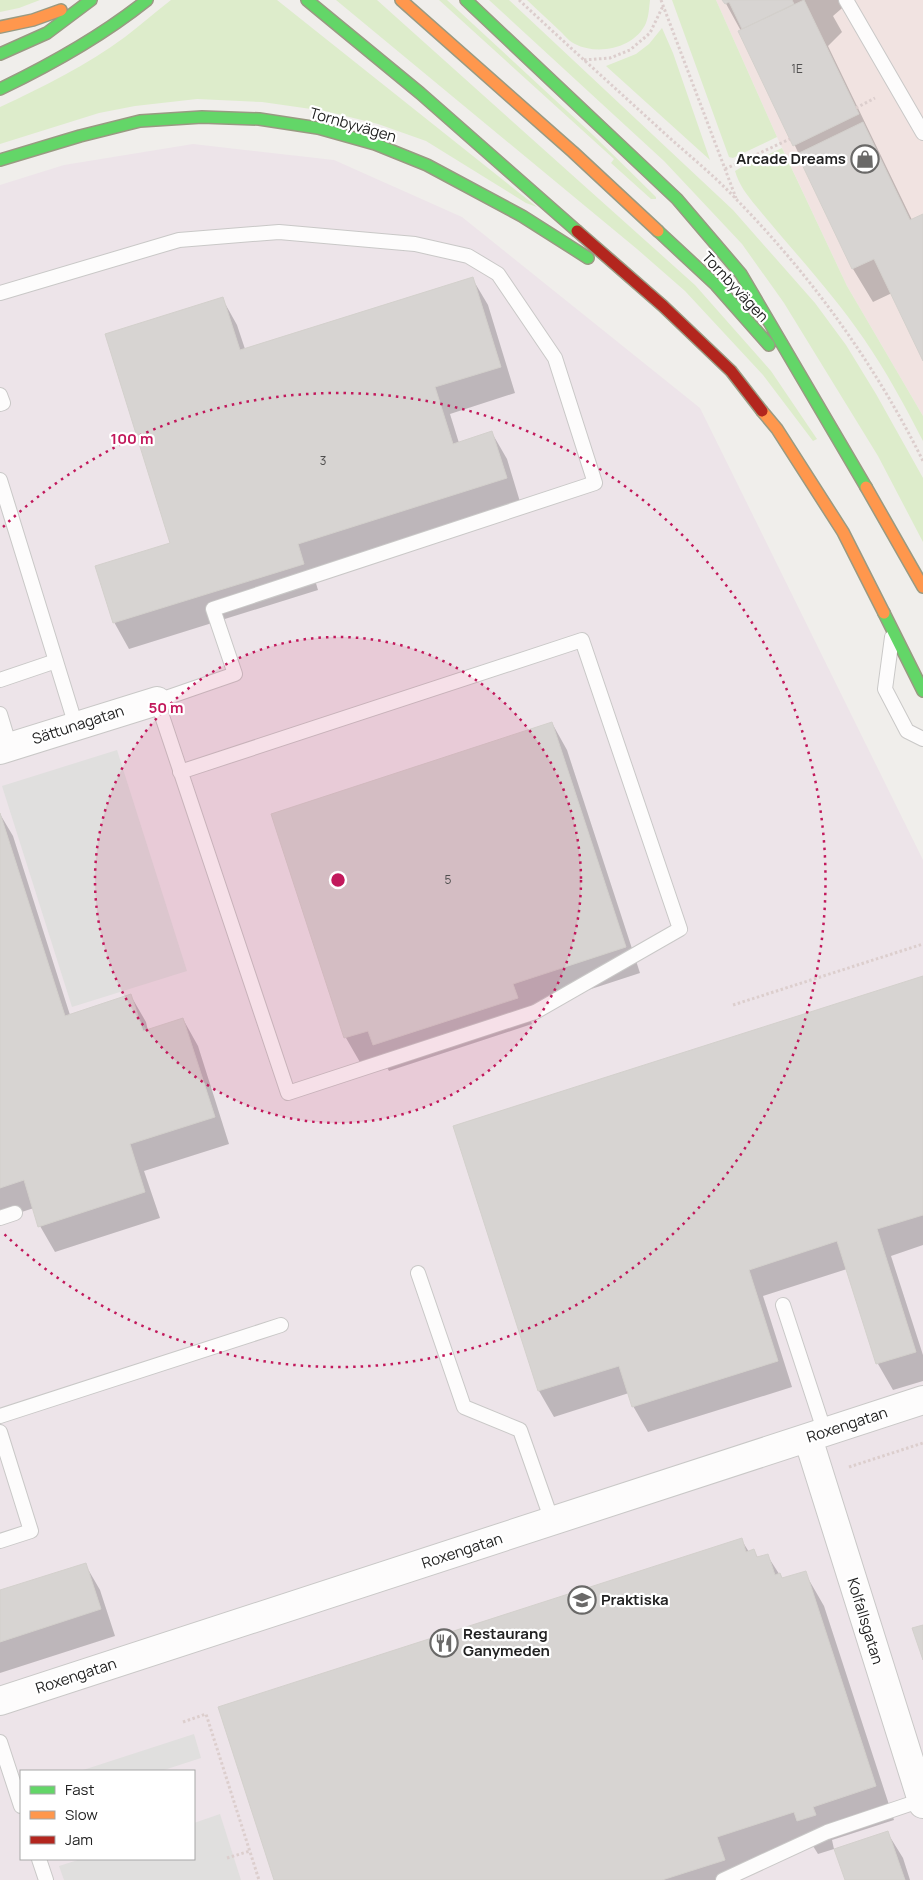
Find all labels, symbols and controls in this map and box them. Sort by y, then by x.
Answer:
house number: 1E [791,60,803,77]
street label: Tornbyvägen [307,102,399,147]
shop icon: Arcade Dreams [850,144,880,174]
place label: Arcade Dreams [736,148,846,169]
street label: Tornbyvägen [697,247,774,326]
text: 100 m [111,428,153,449]
house number: 3 [320,452,326,469]
text: 50 m [148,697,184,718]
street label: Sättunagatan [29,700,126,749]
centre of rings [329,871,347,889]
house number: 5 [445,871,452,888]
street label: Roxengatan [804,1402,890,1447]
street label: Roxengatan [419,1528,505,1573]
street label: Kolfallsgatan [842,1575,889,1667]
school or university icon: Praktiska [567,1585,597,1615]
place label: Praktiska [601,1589,669,1610]
place label: Restaurang Ganymeden [463,1623,550,1661]
restaurant icon: Restaurang Ganymeden [429,1628,459,1658]
street label: Roxengatan [33,1653,119,1698]
legend [20,1770,195,1860]
text: Fast [65,1779,94,1800]
text: Slow [65,1804,98,1825]
text: Jam [65,1829,93,1850]

